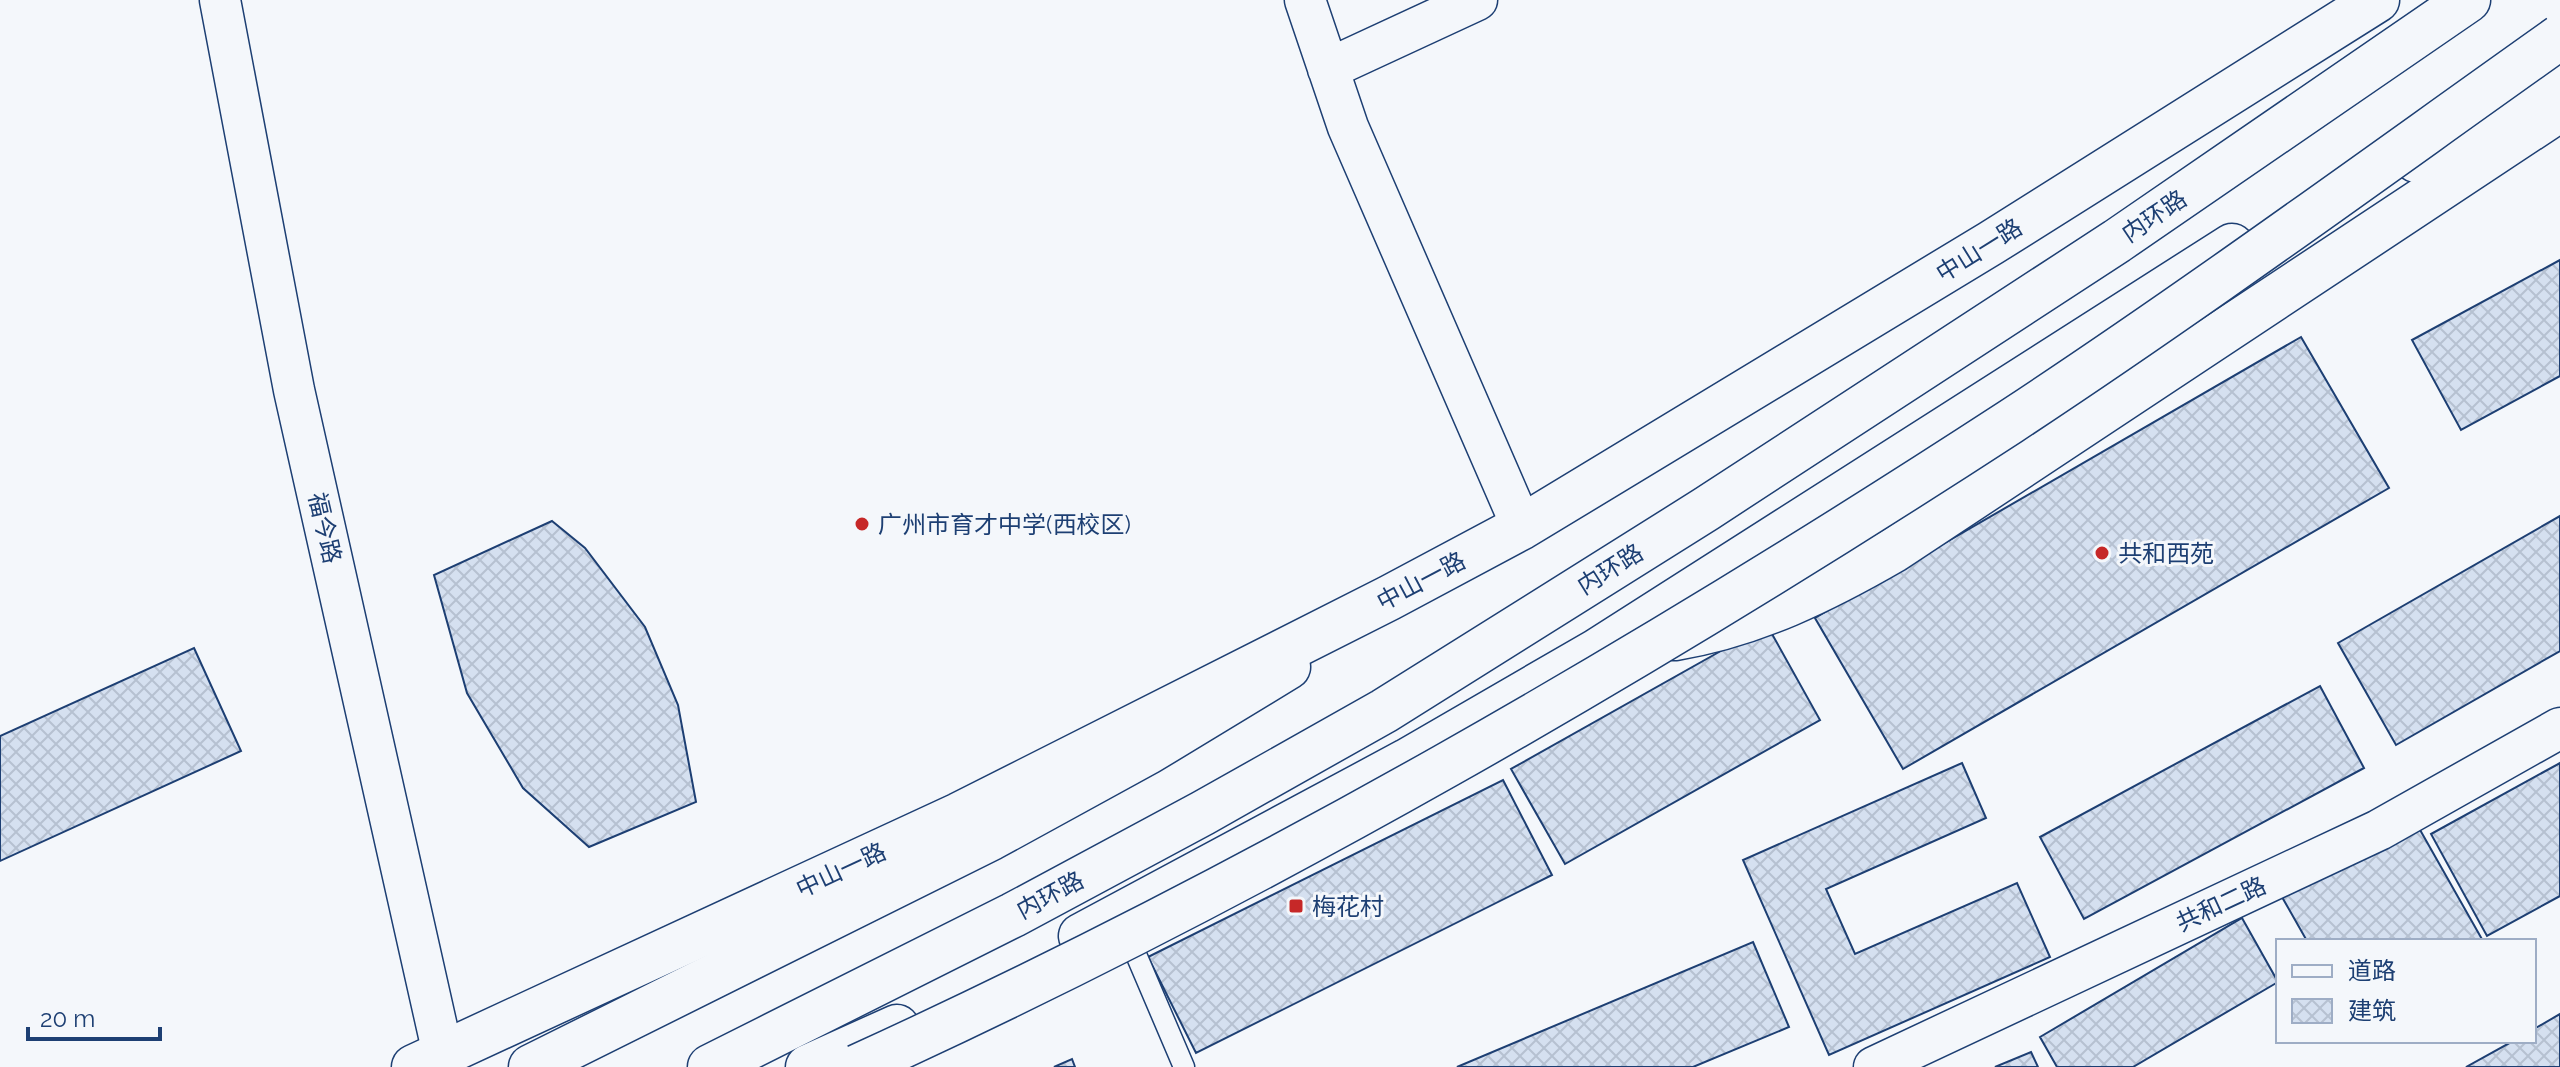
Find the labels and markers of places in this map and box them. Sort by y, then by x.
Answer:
place label: 广州市育才中学(西校区) [878,510,1131,539]
marker: 广州市育才中学(西校区) [853,515,871,533]
place label: 共和西苑 [2118,539,2214,568]
marker: 共和西苑 [2093,544,2111,562]
place label: 梅花村 [1312,892,1384,921]
marker: 梅花村 [1287,897,1305,915]

